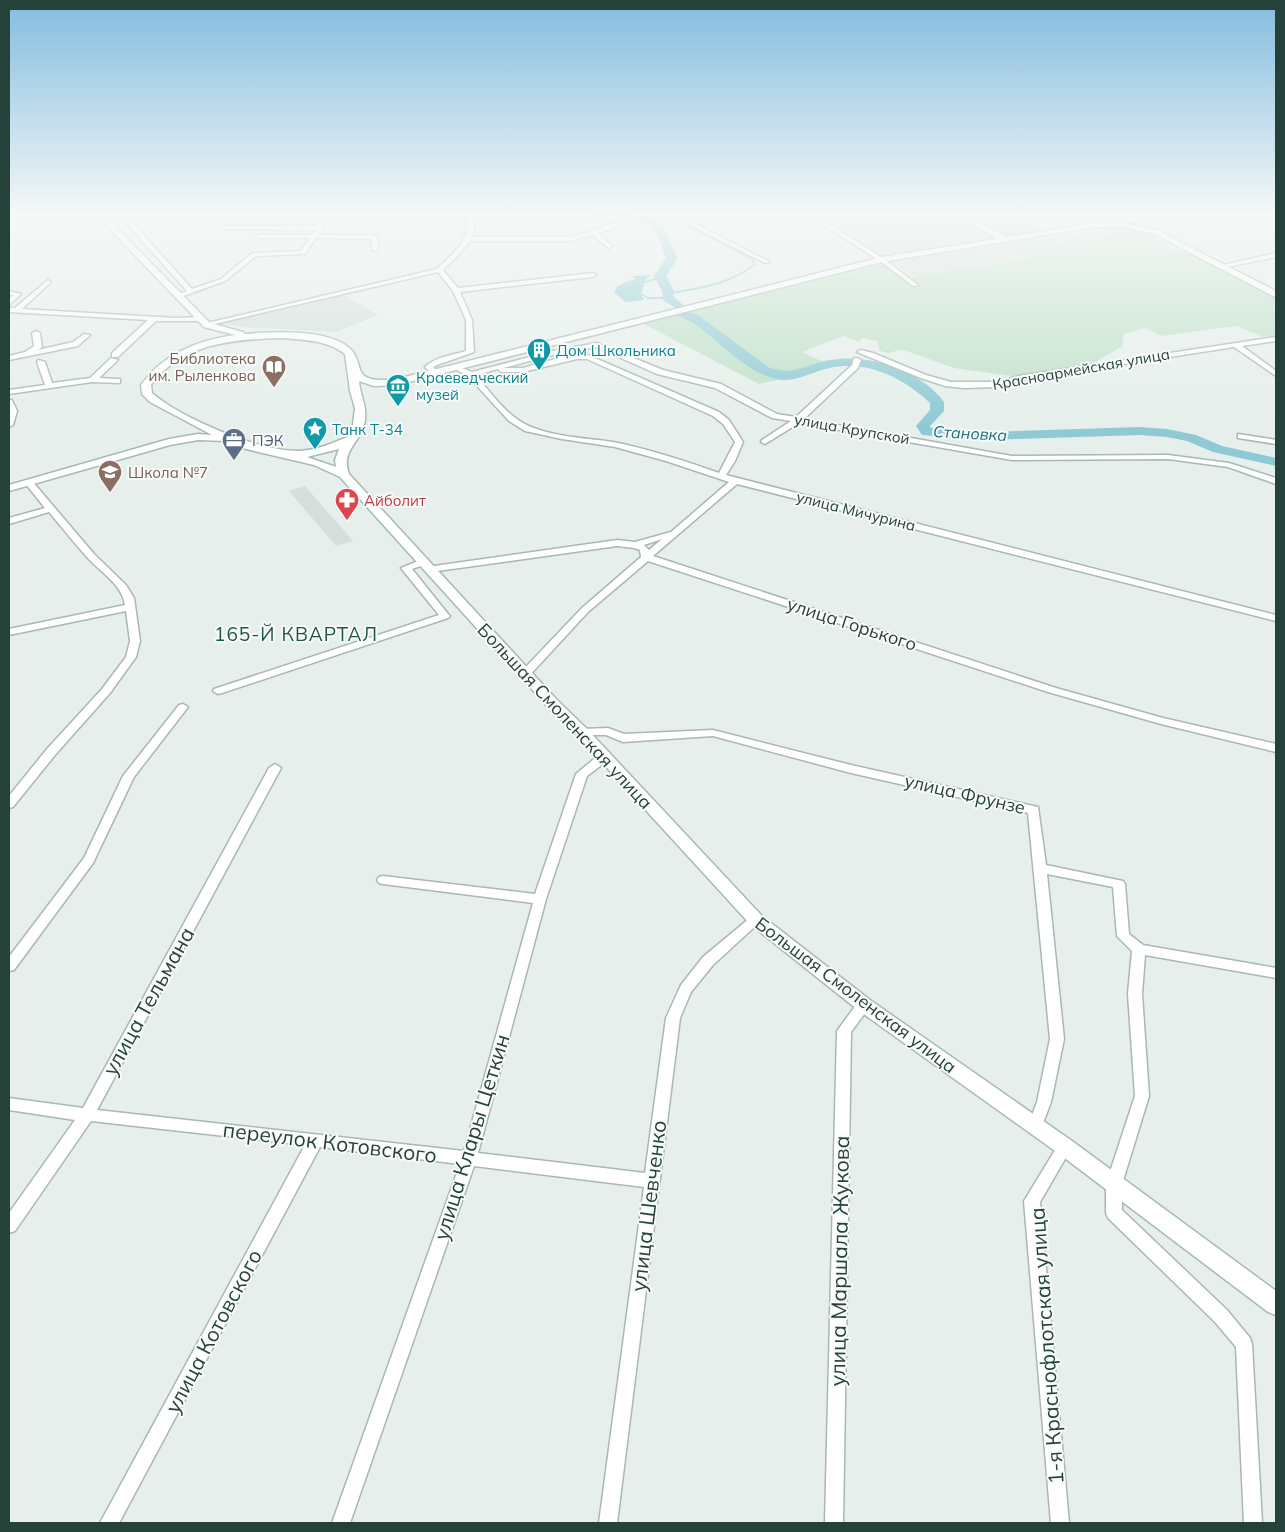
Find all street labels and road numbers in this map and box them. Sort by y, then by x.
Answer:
street label: Красноармейская улица [991,344,1171,394]
street label: улица Крупской [793,409,911,449]
street label: улица Мичурина [794,487,918,535]
street label: улица Горького [784,592,920,656]
street label: Большая Смоленская улица [473,618,657,814]
street label: улица Фрунзе [902,769,1028,819]
street label: Большая Смоленская улица [751,912,961,1078]
street label: улица Тельмана [96,922,200,1080]
street label: улица Клары Цеткин [427,1031,515,1243]
street label: переулок Котовского [221,1116,439,1168]
street label: улица Шевченко [625,1119,671,1293]
street label: улица Маршала Жукова [824,1135,854,1387]
street label: 1-я Краснофлотская улица [1023,1207,1069,1485]
street label: улица Котовского [159,1245,267,1417]

